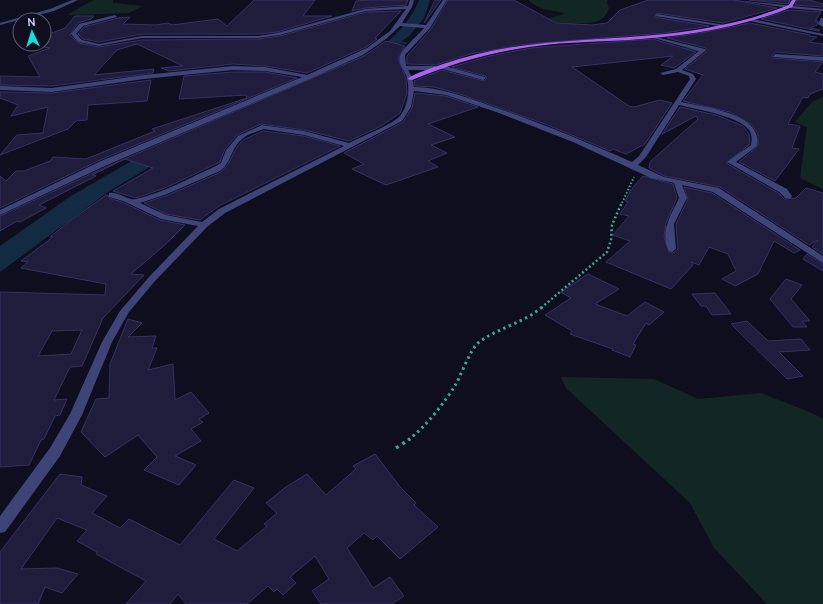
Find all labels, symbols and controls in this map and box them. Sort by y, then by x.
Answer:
north arrow [12,12,52,52]
text: N [27,14,36,29]

